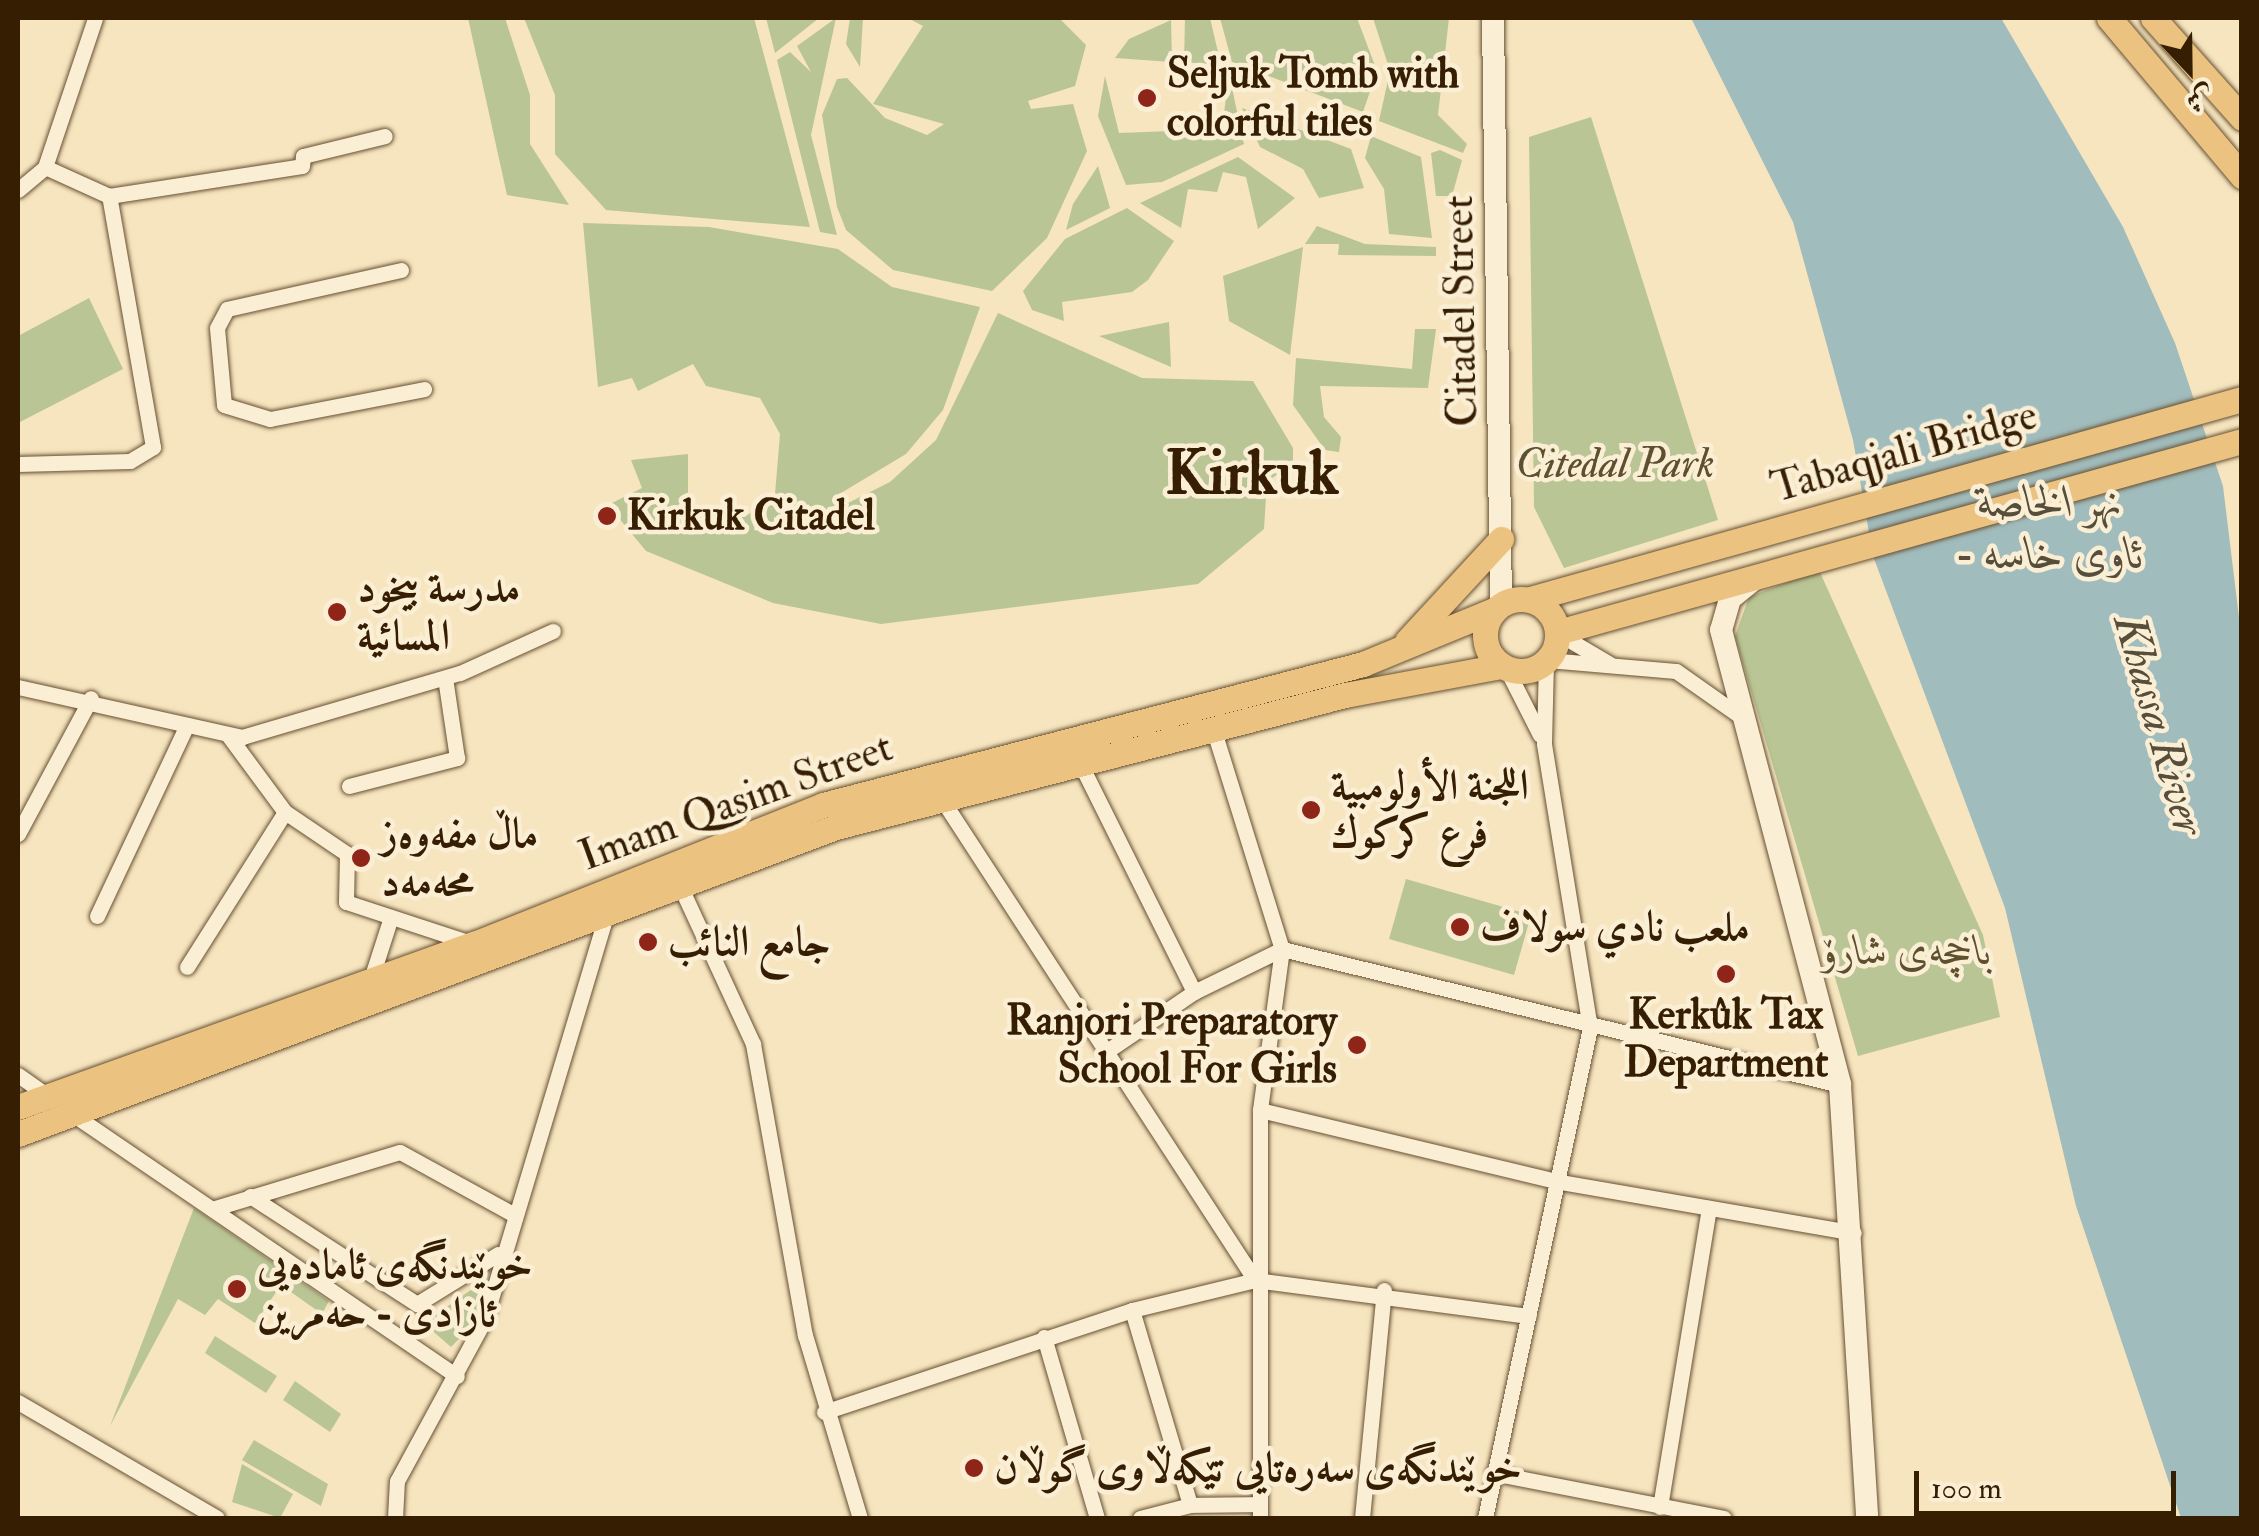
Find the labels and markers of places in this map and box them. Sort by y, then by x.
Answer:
place label: Seljuk Tomb with colorful tiles [1167,49,1459,148]
marker: Seljuk Tomb with colorful tiles [1136,87,1158,109]
place label: Kirkuk Citadel [627,491,875,541]
marker: Kirkuk Citadel [596,505,618,527]
place label: مدرسة بيخود المسائية [357,563,520,661]
marker: مدرسة بيخود المسائية [326,601,348,623]
place label: اللجنة الأولومبية فرع كركوك [1331,761,1529,859]
marker: اللجنة الأولومبية فرع كركوك [1300,799,1322,821]
place label: ماڵ مفەوەز محەمەد [381,809,538,908]
marker: ماڵ مفەوەز محەمەد [350,847,372,869]
place label: ملعب نادي سولاف [1480,902,1750,952]
marker: ملعب نادي سولاف [1449,916,1471,938]
place label: جامع النائب [668,917,830,967]
marker: جامع النائب [637,931,659,953]
marker: Kerkûk Tax Department [1715,963,1737,985]
place label: Kerkûk Tax Department [1624,990,1828,1088]
place label: Ranjori Preparatory School For Girls [1006,996,1337,1094]
marker: Ranjori Preparatory School For Girls [1346,1034,1368,1056]
place label: خوێندنگەی ئامادەیی ئازادی - حەمرین [257,1240,533,1338]
marker: خوێندنگەی ئامادەیی ئازادی - حەمرین [226,1278,248,1300]
place label: خوێندنگەی سەرەتایی تێکەڵاوی گوڵان [994,1443,1522,1493]
marker: خوێندنگەی سەرەتایی تێکەڵاوی گوڵان [963,1457,985,1479]

